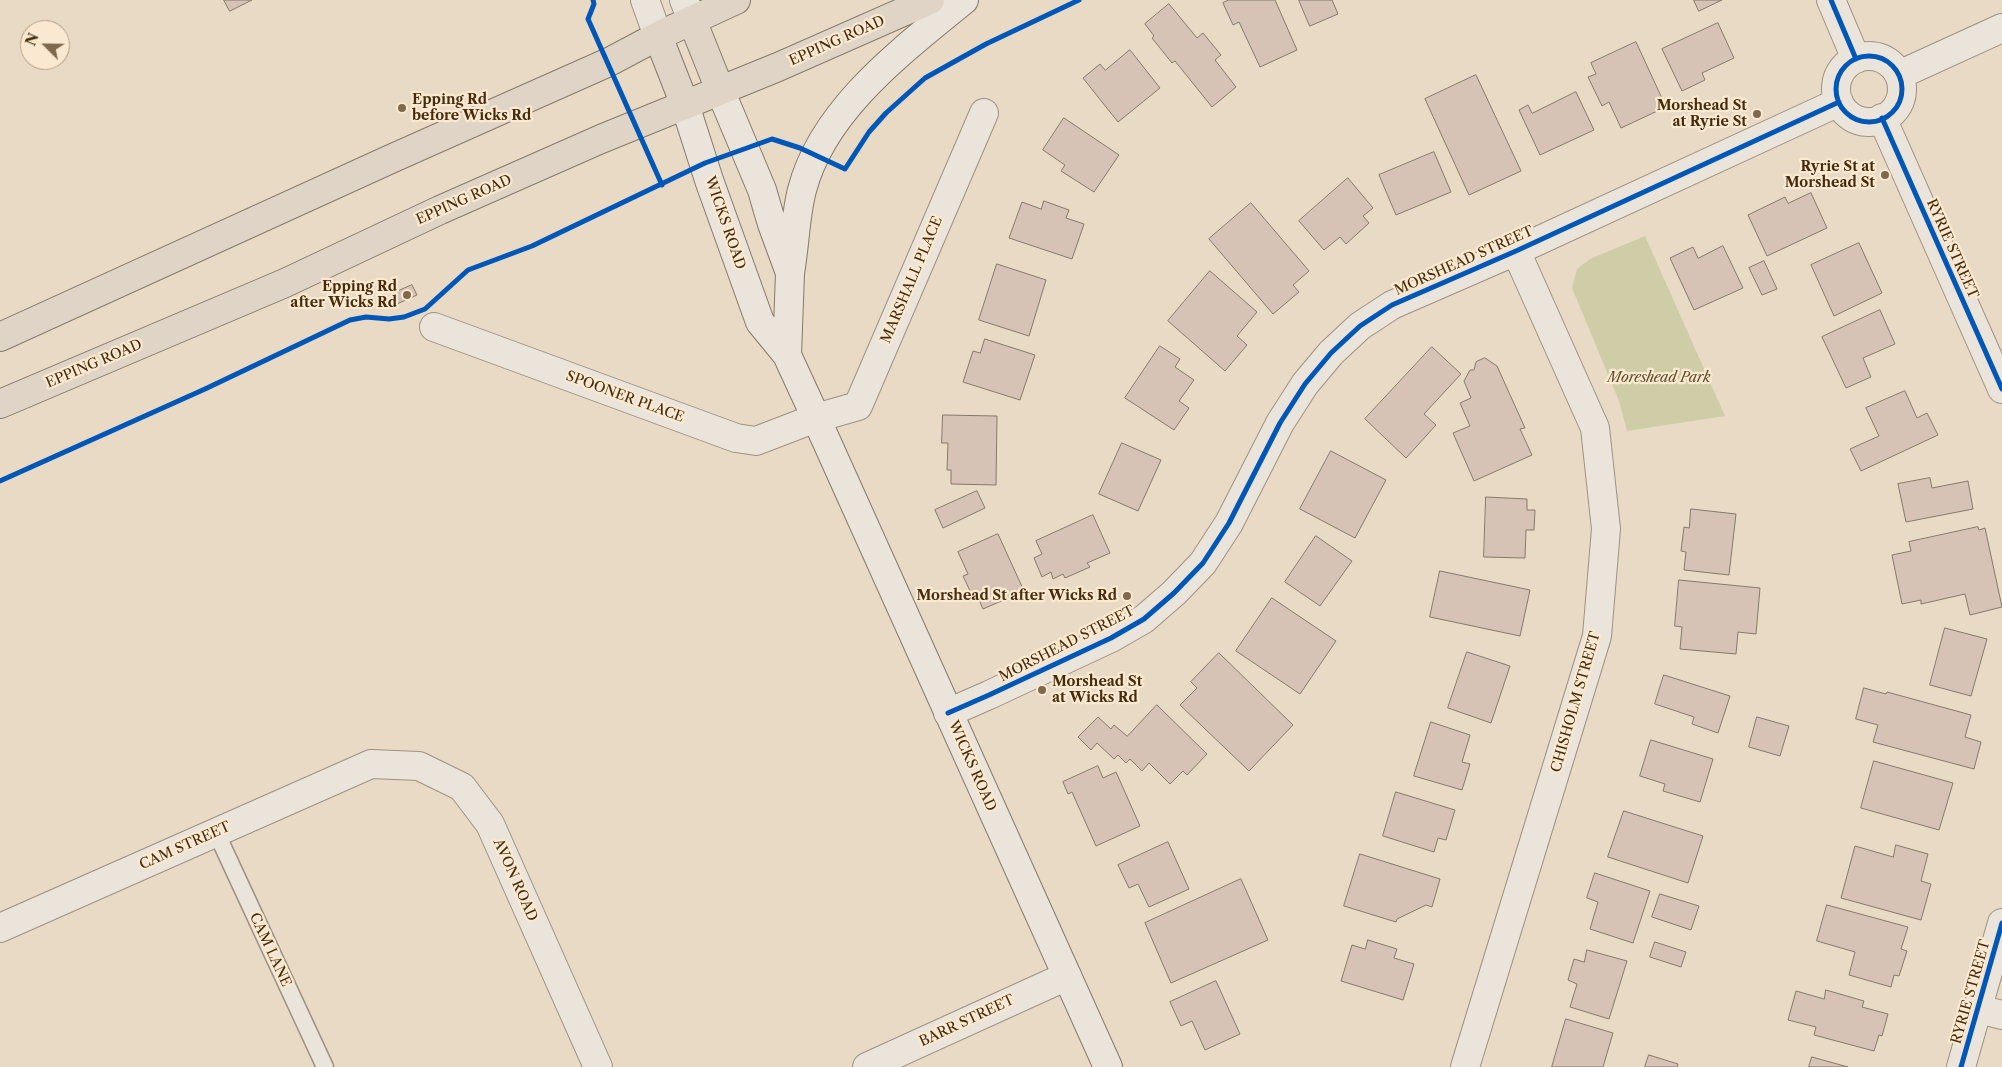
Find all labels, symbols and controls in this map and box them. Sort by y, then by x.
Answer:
street label: EPPING ROAD [787,12,887,70]
north arrow [20,20,70,70]
text: N [21,30,43,49]
place label: Epping Rd before Wicks Rd [412,92,531,124]
place label: Morshead St at Ryrie St [1657,98,1747,130]
marker: Epping Rd before Wicks Rd [396,102,408,114]
marker: Morshead St at Ryrie St [1751,108,1763,120]
place label: Ryrie St at Morshead St [1785,159,1875,192]
marker: Ryrie St at Morshead St [1879,169,1891,181]
street label: EPPING ROAD [414,171,514,229]
street label: WICKS ROAD [701,174,749,272]
street label: RYRIE STREET [1922,197,1982,301]
street label: MARSHALL PLACE [878,214,946,346]
street label: MORSHEAD STREET [1392,223,1536,299]
place label: Epping Rd after Wicks Rd [290,279,397,312]
marker: Epping Rd after Wicks Rd [401,289,413,301]
street label: EPPING ROAD [43,336,145,392]
street label: SPOONER PLACE [564,368,686,426]
park label: Moreshead Park [1608,370,1710,386]
place label: Morshead St after Wicks Rd [917,588,1117,604]
marker: Morshead St after Wicks Rd [1121,590,1133,602]
street label: MORSHEAD STREET [996,602,1138,686]
street label: CHISHOLM STREET [1548,630,1604,774]
place label: Morshead St at Wicks Rd [1052,674,1142,706]
marker: Morshead St at Wicks Rd [1036,684,1048,696]
street label: WICKS ROAD [945,718,999,814]
street label: CAM STREET [137,818,233,874]
street label: AVON ROAD [489,836,541,924]
street label: CAM LANE [246,910,294,990]
street label: RYRIE STREET [1948,938,1994,1046]
street label: BARR STREET [917,992,1017,1050]

